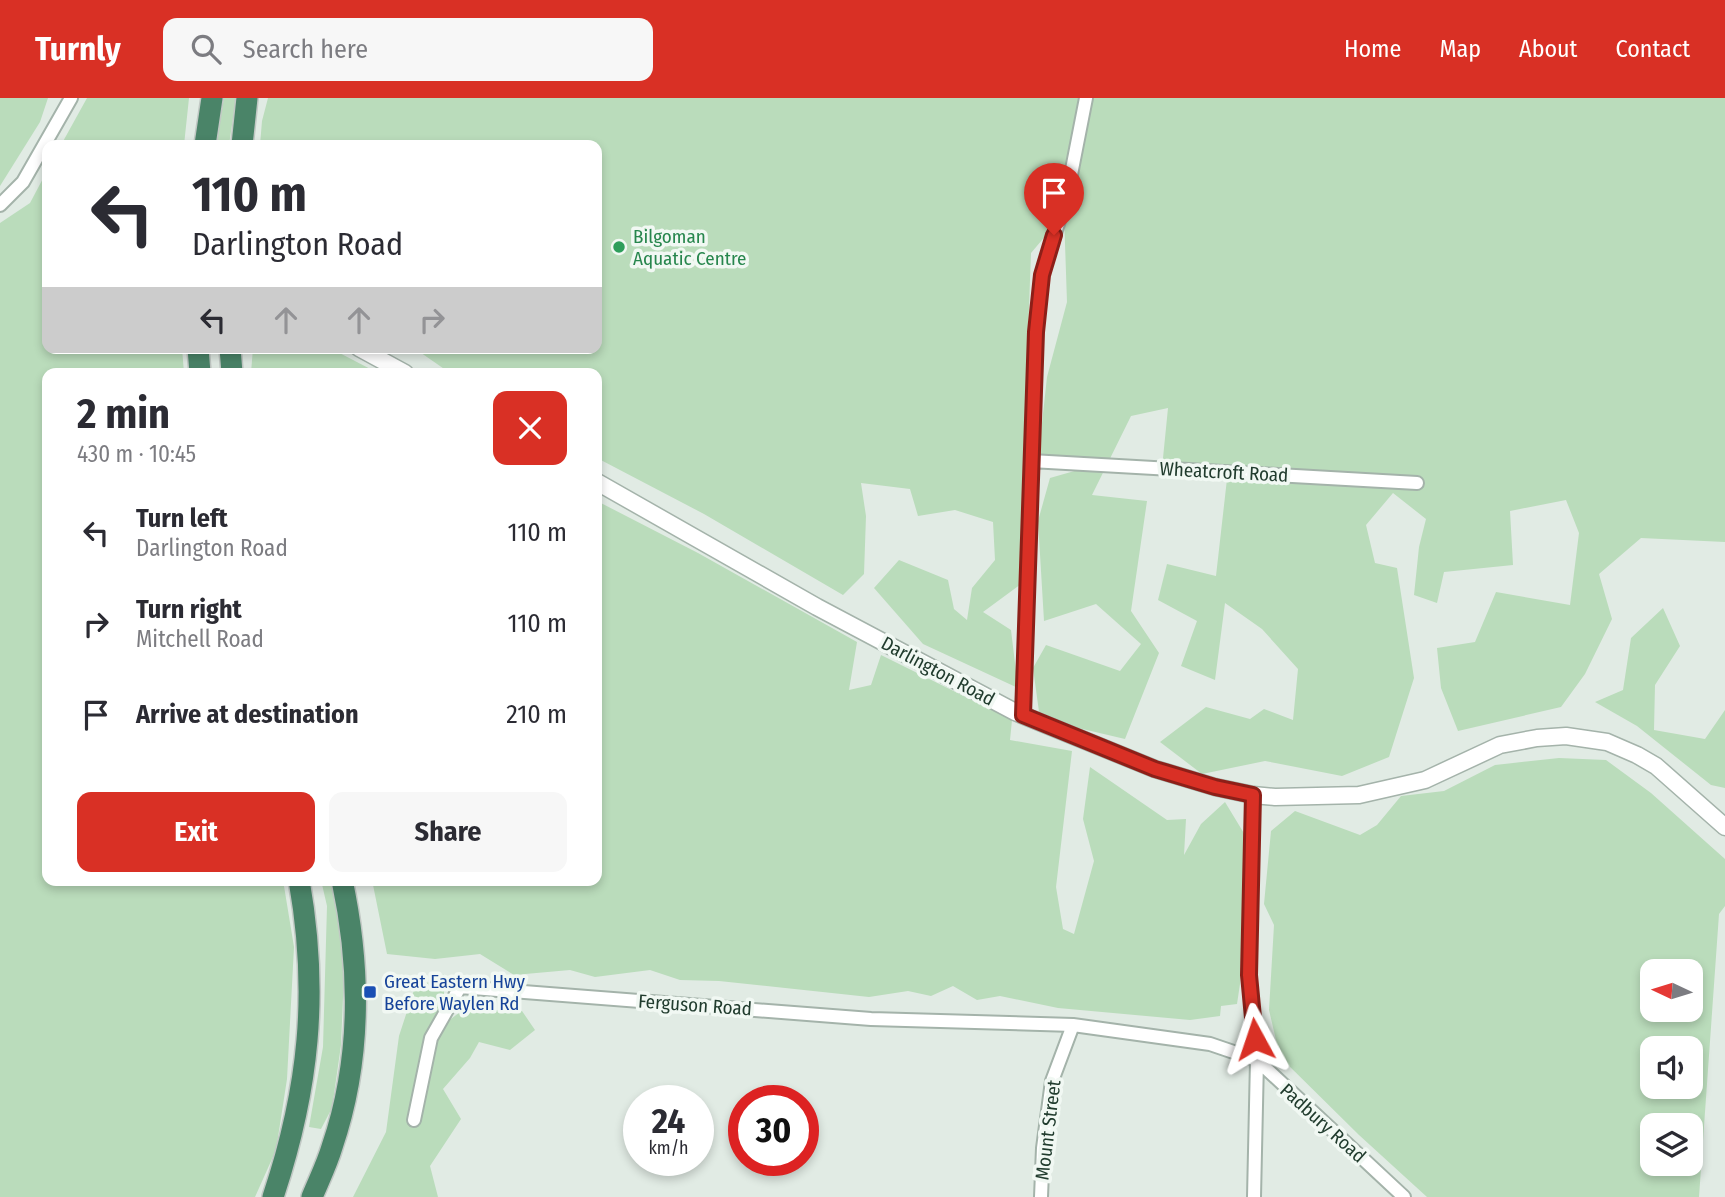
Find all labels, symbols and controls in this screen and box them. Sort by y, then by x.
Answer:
search box [163,18,653,81]
text: Turnly [35,29,121,69]
icon: search [187,30,225,68]
text: Search here [243,34,368,65]
text: Home [1344,35,1401,63]
text: Map [1439,35,1481,63]
text: About [1519,35,1577,63]
text: Contact [1615,35,1690,63]
pin [1024,163,1084,235]
text: 110 m [192,165,307,224]
icon: left [77,168,168,259]
icon: arrive [1035,174,1073,212]
text: Darlington Road [192,225,403,263]
place label: Bilgoman Aquatic Centre [633,225,746,270]
marker: Bilgoman Aquatic Centre [611,239,627,255]
icon: left [194,301,232,339]
icon: ahead [267,301,305,339]
icon: ahead [340,301,378,339]
icon: right [413,301,451,339]
text: 2 min [77,389,170,439]
button: close [493,391,567,465]
text: 430 m · 10:45 [77,440,196,468]
street label: Wheatcroft Road [1159,457,1289,487]
text: Turn left [136,503,228,534]
icon: left [77,514,115,552]
text: 110 m [507,517,567,548]
text: Darlington Road [136,534,288,562]
text: Turn right [136,594,242,625]
icon: right [77,605,115,643]
text: 110 m [507,608,567,639]
text: Mitchell Road [136,625,264,653]
street label: Darlington Road [877,631,999,711]
icon: arrive [77,696,115,734]
text: Arrive at destination [136,699,359,730]
text: 210 m [506,699,567,730]
button: Exit [77,792,315,872]
button: Share [329,792,567,872]
north arrow [1640,959,1703,1022]
map controls [1640,959,1703,1176]
place label: Great Eastern Hwy Before Waylen Rd [384,970,526,1015]
marker: Great Eastern Hwy Before Waylen Rd [362,984,378,1000]
street label: Ferguson Road [637,990,753,1020]
position arrow [1218,1002,1292,1076]
button: sound [1640,1036,1703,1099]
street label: Mount Street [1030,1078,1066,1181]
street label: Padbury Road [1275,1079,1371,1167]
speed limit sign: 30 [728,1085,819,1176]
text: 24 [652,1100,685,1142]
button: layers [1640,1113,1703,1176]
text: km/h [648,1137,689,1159]

